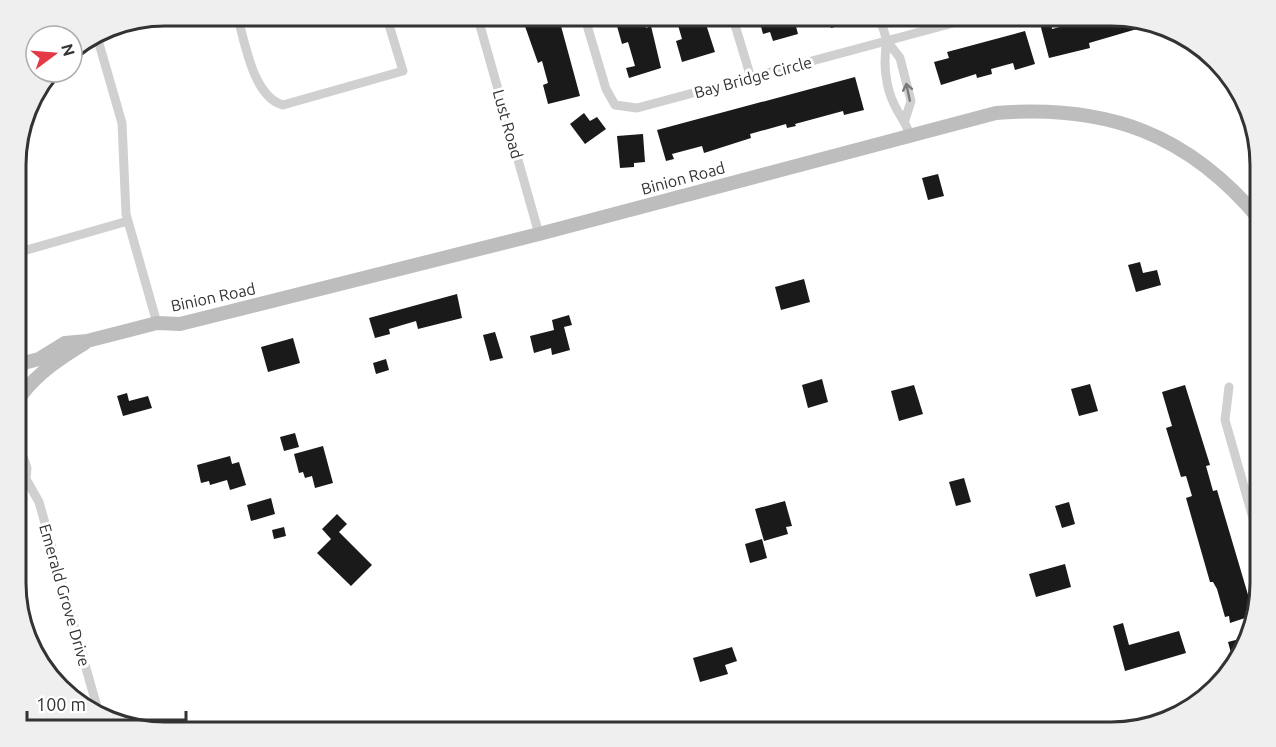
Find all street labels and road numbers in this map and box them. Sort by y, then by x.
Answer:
street label: Bay Bridge Circle [692,53,814,101]
street label: Lust Road [490,87,526,161]
street label: Binion Road [639,158,727,198]
street label: Binion Road [169,279,257,315]
street label: Emerald Grove Drive [36,522,94,668]

